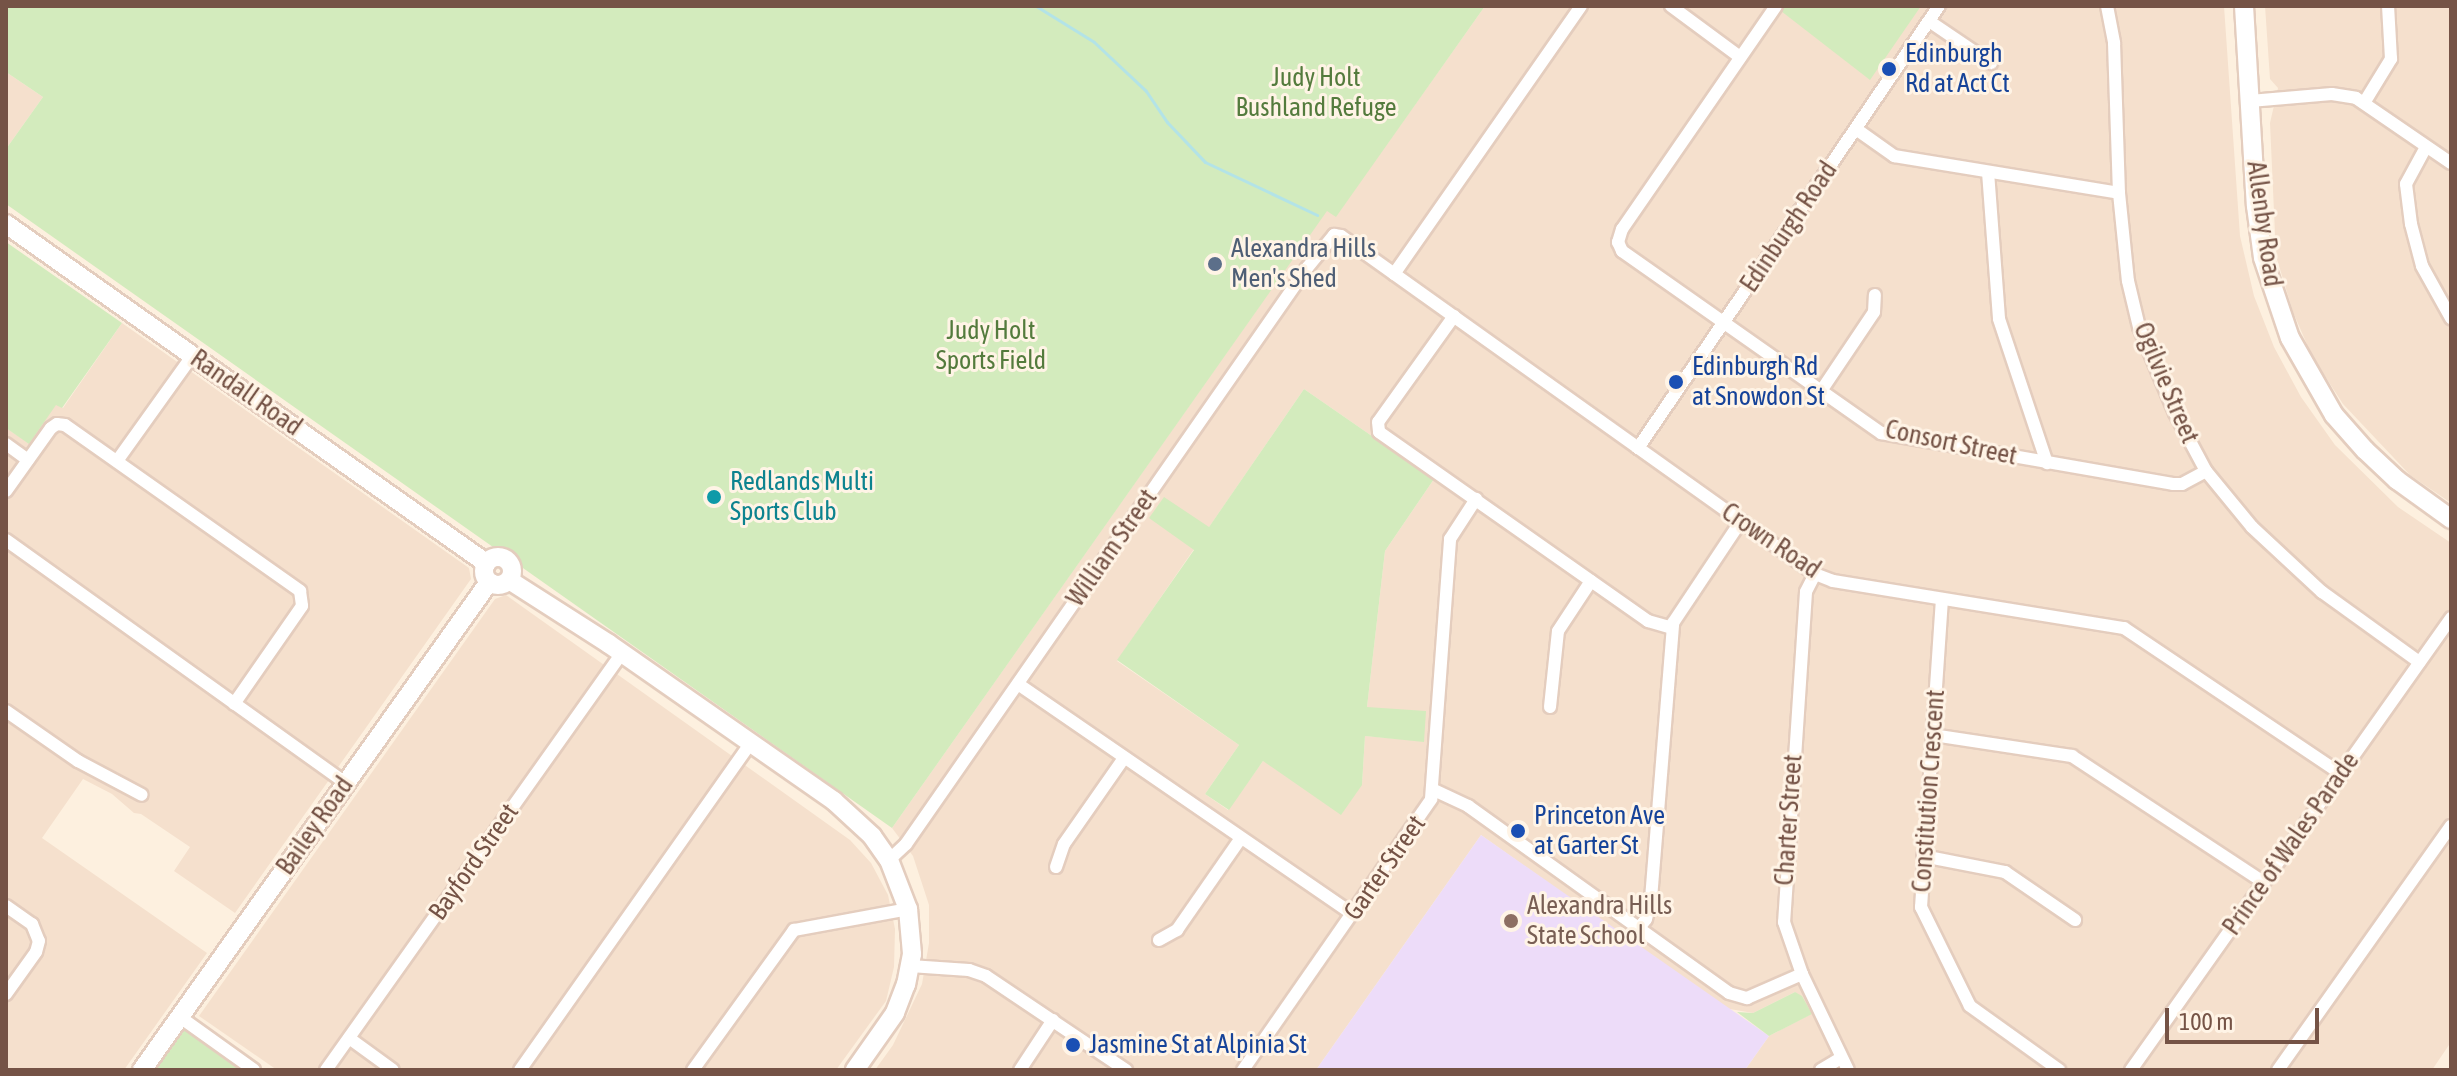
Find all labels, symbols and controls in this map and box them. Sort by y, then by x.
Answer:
place label: Edinburgh Rd at Act Ct [1905,38,2010,100]
marker: Edinburgh Rd at Act Ct [1880,60,1898,78]
park label: Judy Holt Bushland Refuge [1235,62,1397,124]
street label: Edinburgh Road [1734,156,1844,298]
street label: Allenby Road [2240,159,2288,289]
place label: Alexandra Hills Men's Shed [1231,233,1376,294]
marker: Alexandra Hills Men's Shed [1206,255,1224,273]
park label: Judy Holt Sports Field [936,315,1046,376]
street label: Ogilvie Street [2127,318,2205,448]
street label: Randall Road [184,343,308,443]
place label: Edinburgh Rd at Snowdon St [1692,351,1825,412]
marker: Edinburgh Rd at Snowdon St [1667,373,1685,391]
street label: Consort Street [1882,414,2020,472]
place label: Redlands Multi Sports Club [730,466,874,528]
street label: William Street [1060,483,1164,613]
marker: Redlands Multi Sports Club [705,488,723,506]
street label: Crown Road [1716,497,1826,585]
street label: Constitution Crescent [1906,689,1952,893]
street label: Prince of Wales Parade [2216,747,2366,941]
street label: Charter Street [1769,754,1809,886]
street label: Bailey Road [270,771,360,881]
street label: Bayford Street [422,798,526,926]
place label: Princeton Ave at Garter St [1534,800,1665,862]
street label: Garter Street [1338,810,1432,926]
marker: Princeton Ave at Garter St [1509,822,1527,840]
place label: Alexandra Hills State School [1527,890,1672,952]
marker: Alexandra Hills State School [1502,912,1520,930]
scale bar [2169,992,2323,1042]
text: 100 m [2179,1008,2233,1035]
place label: Jasmine St at Alpinia St [1089,1029,1307,1061]
marker: Jasmine St at Alpinia St [1064,1036,1082,1054]

